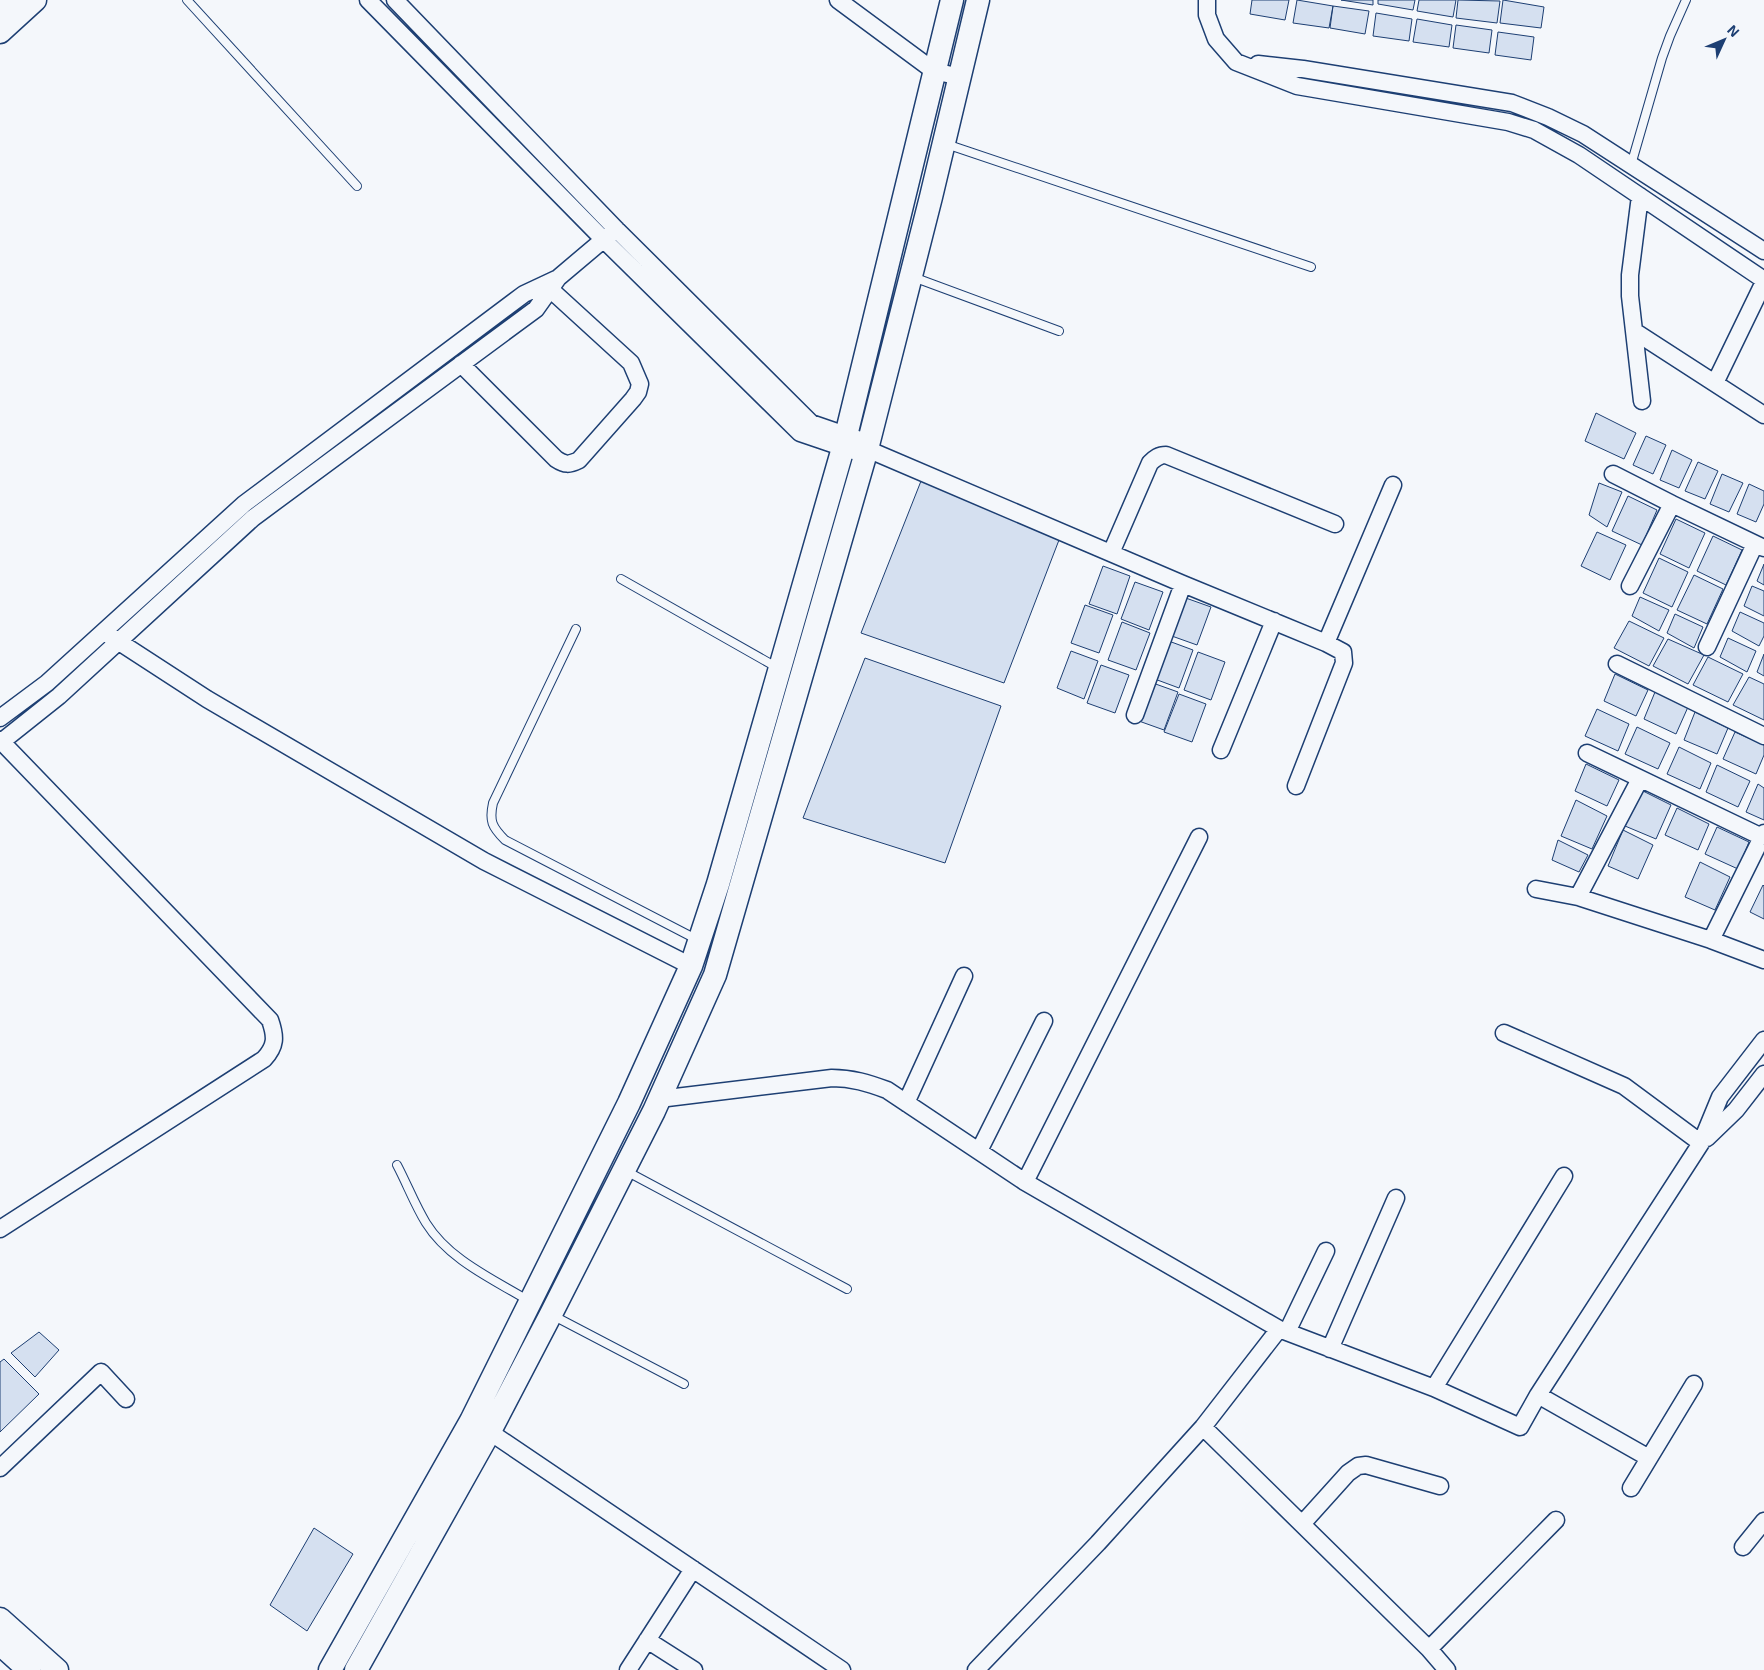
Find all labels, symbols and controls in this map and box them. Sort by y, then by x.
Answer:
north arrow [1699,15,1749,65]
text: N [1724,21,1743,40]

